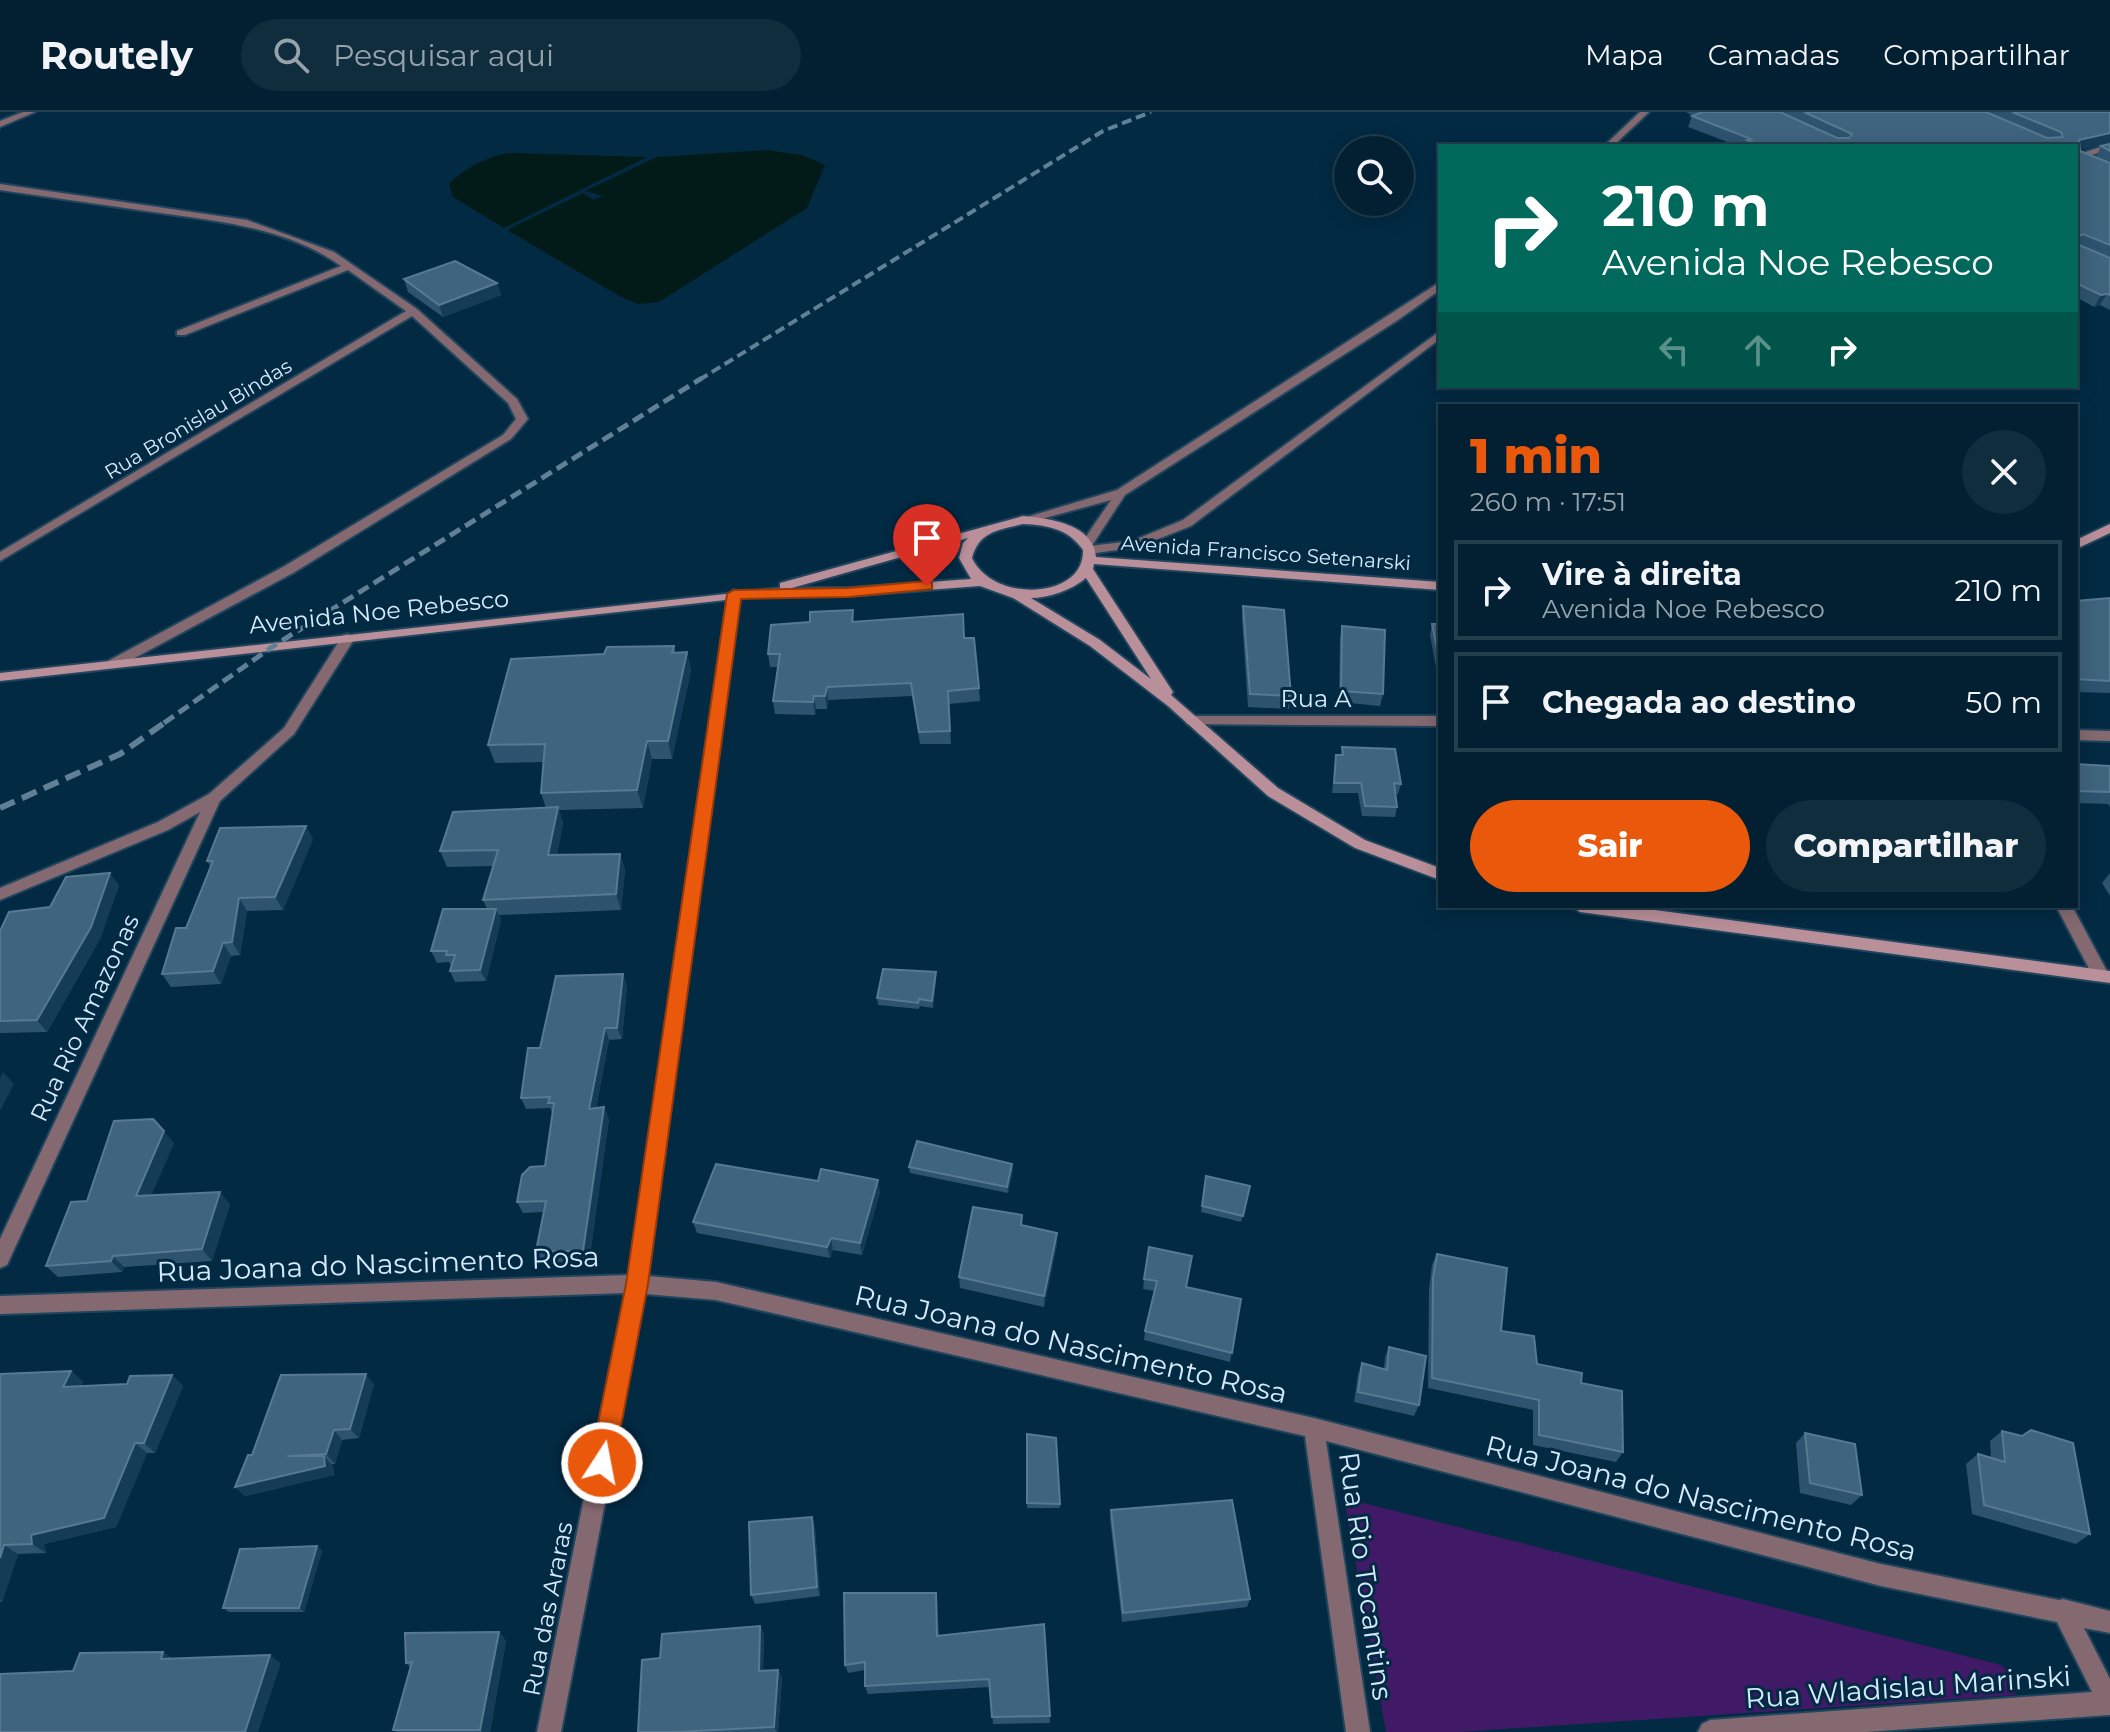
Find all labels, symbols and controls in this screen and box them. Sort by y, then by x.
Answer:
search box [241,19,801,91]
text: Routely [40,32,193,79]
icon: search [269,33,313,77]
text: Pesquisar aqui [333,37,554,74]
text: Mapa [1585,38,1664,72]
text: Camadas [1708,38,1839,72]
text: Compartilhar [1883,38,2070,72]
map controls [1334,136,1414,216]
button: search [1334,136,1414,216]
text: 210 m [1602,172,1770,240]
icon: right [1470,176,1574,280]
text: Avenida Noe Rebesco [1602,240,1994,284]
icon: left [1652,328,1696,372]
icon: ahead [1736,328,1780,372]
icon: right [1820,328,1864,372]
street label: Rua Bronislau Bindas [100,353,296,484]
text: 1 min [1470,427,1602,485]
button: close [1962,430,2046,514]
text: 260 m · 17:51 [1470,486,1626,518]
pin [893,504,961,586]
icon: arrive [905,516,949,560]
street label: Avenida Francisco Setenarski [1120,531,1412,575]
text: Vire à direita [1542,556,1742,593]
icon: right [1474,568,1518,612]
text: 210 m [1955,572,2042,609]
street label: Avenida Noe Rebesco [248,583,510,640]
text: Avenida Noe Rebesco [1542,593,1825,625]
icon: arrive [1474,680,1518,724]
street label: Rua A [1280,684,1352,713]
text: Chegada ao destino [1542,684,1856,721]
text: 50 m [1965,684,2042,721]
button: Sair [1470,800,1750,892]
button: Compartilhar [1766,800,2046,892]
street label: Rua Rio Amazonas [24,910,145,1126]
street label: Rua Joana do Nascimento Rosa [156,1239,600,1289]
street label: Rua Joana do Nascimento Rosa [851,1278,1291,1410]
position arrow [560,1421,644,1505]
street label: Rua Joana do Nascimento Rosa [1482,1428,1920,1568]
street label: Rua Rio Tocantins [1332,1450,1400,1702]
street label: Rua das Araras [516,1519,579,1698]
street label: Rua Wladislau Marinski [1744,1659,2072,1715]

